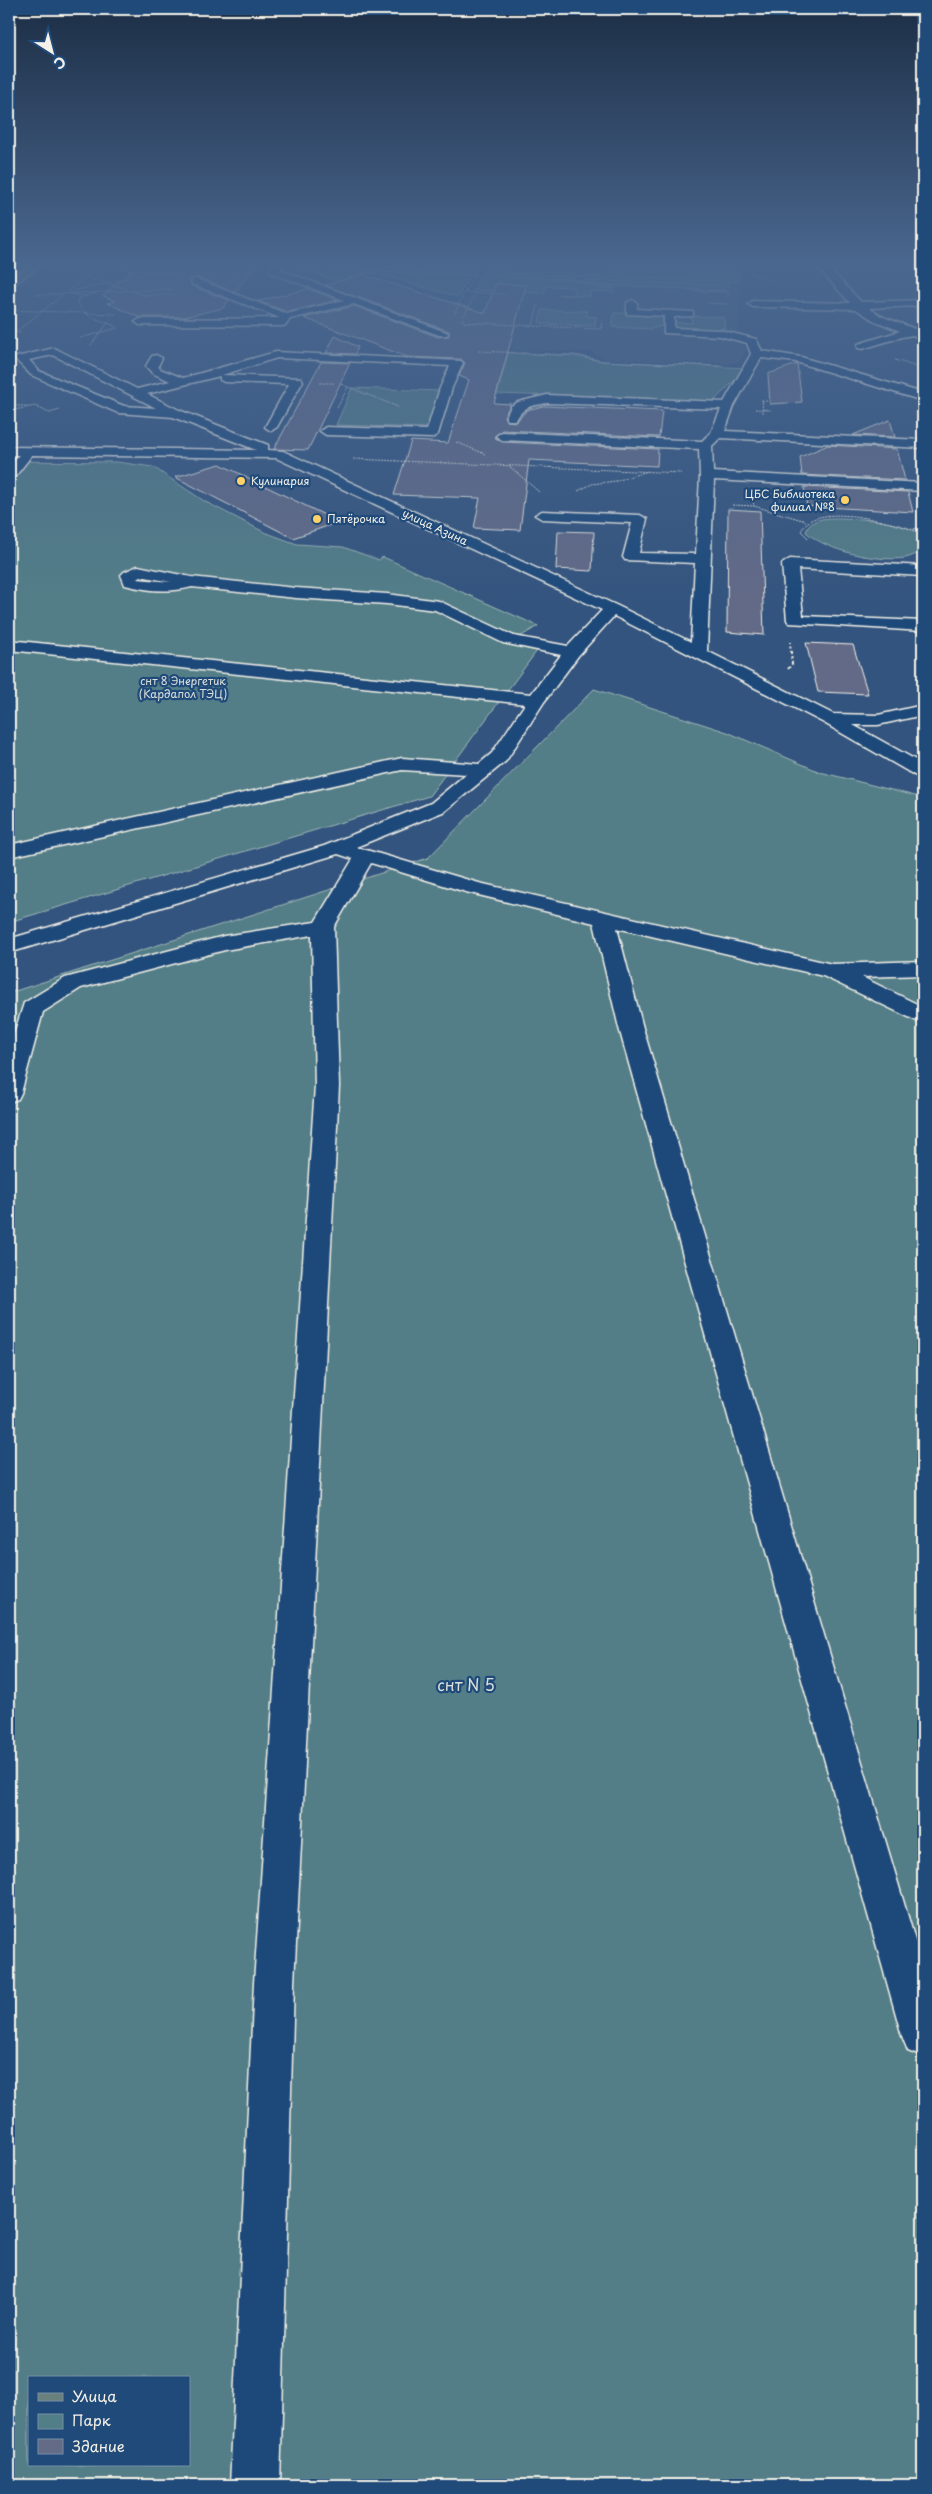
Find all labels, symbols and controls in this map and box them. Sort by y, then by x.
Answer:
north arrow [28,28,78,78]
text: С [50,51,70,75]
place label: Кулинария [251,472,309,489]
marker: Кулинария [235,475,247,487]
place label: ЦБС Библиотека филиал №8 [745,485,835,515]
marker: ЦБС Библиотека филиал №8 [839,494,851,506]
street label: улица Азина [400,504,471,549]
place label: Пятёрочка [327,510,385,527]
marker: Пятёрочка [311,513,323,525]
park label: снт 8 Энергетик (Кардапол ТЭЦ) [139,672,227,702]
park label: снт N 5 [437,1672,495,1696]
legend [28,2376,190,2466]
text: Улица [72,2384,117,2407]
text: Парк [72,2408,111,2431]
text: Здание [72,2434,125,2457]

